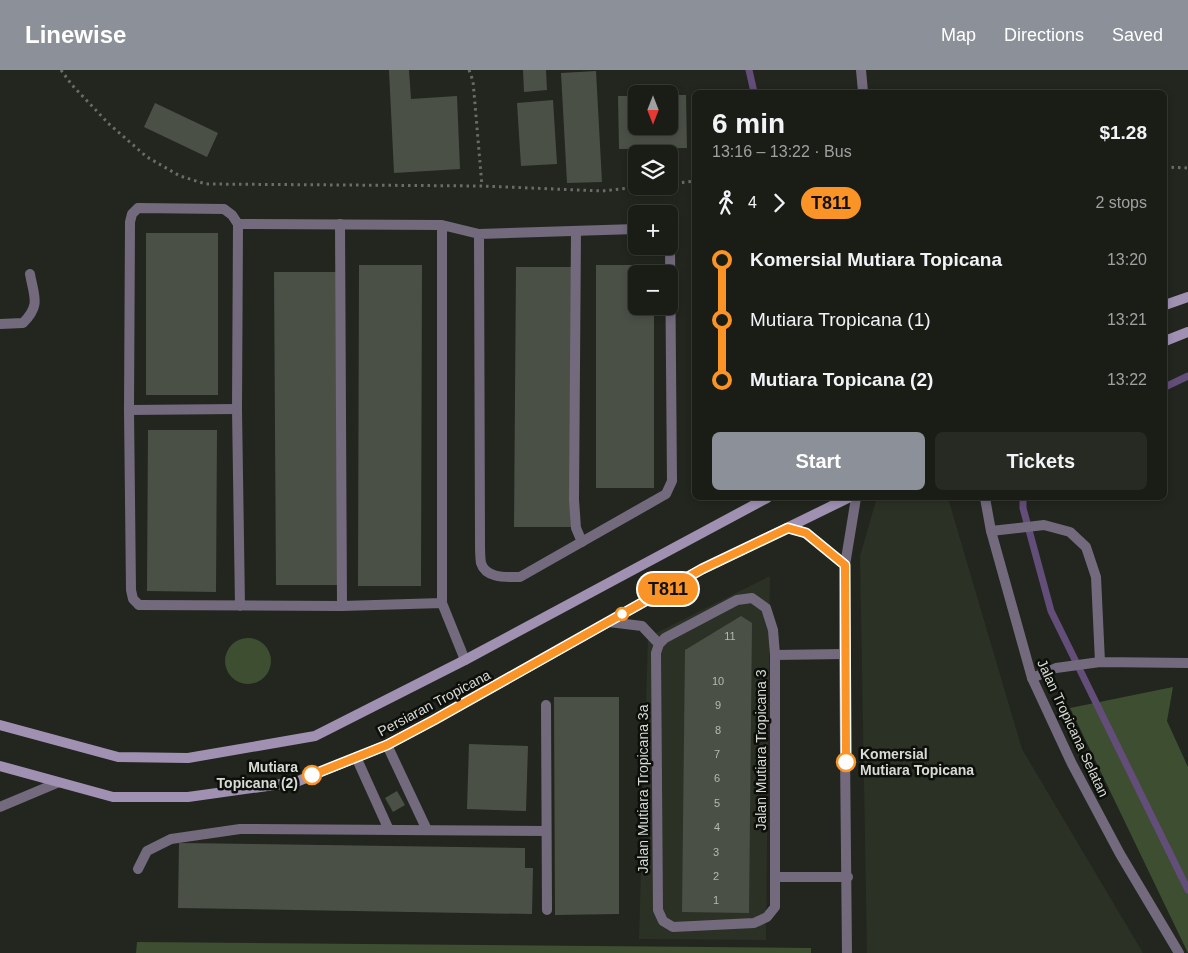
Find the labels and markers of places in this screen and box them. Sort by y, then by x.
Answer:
unlabelled marker [615,607,629,621]
place label: Komersial Mutiara Topicana [860,746,974,778]
marker: Komersial Mutiara Topicana [836,752,856,772]
place label: Mutiara Topicana (2) [217,759,298,791]
marker: Mutiara Topicana (2) [302,765,322,785]

